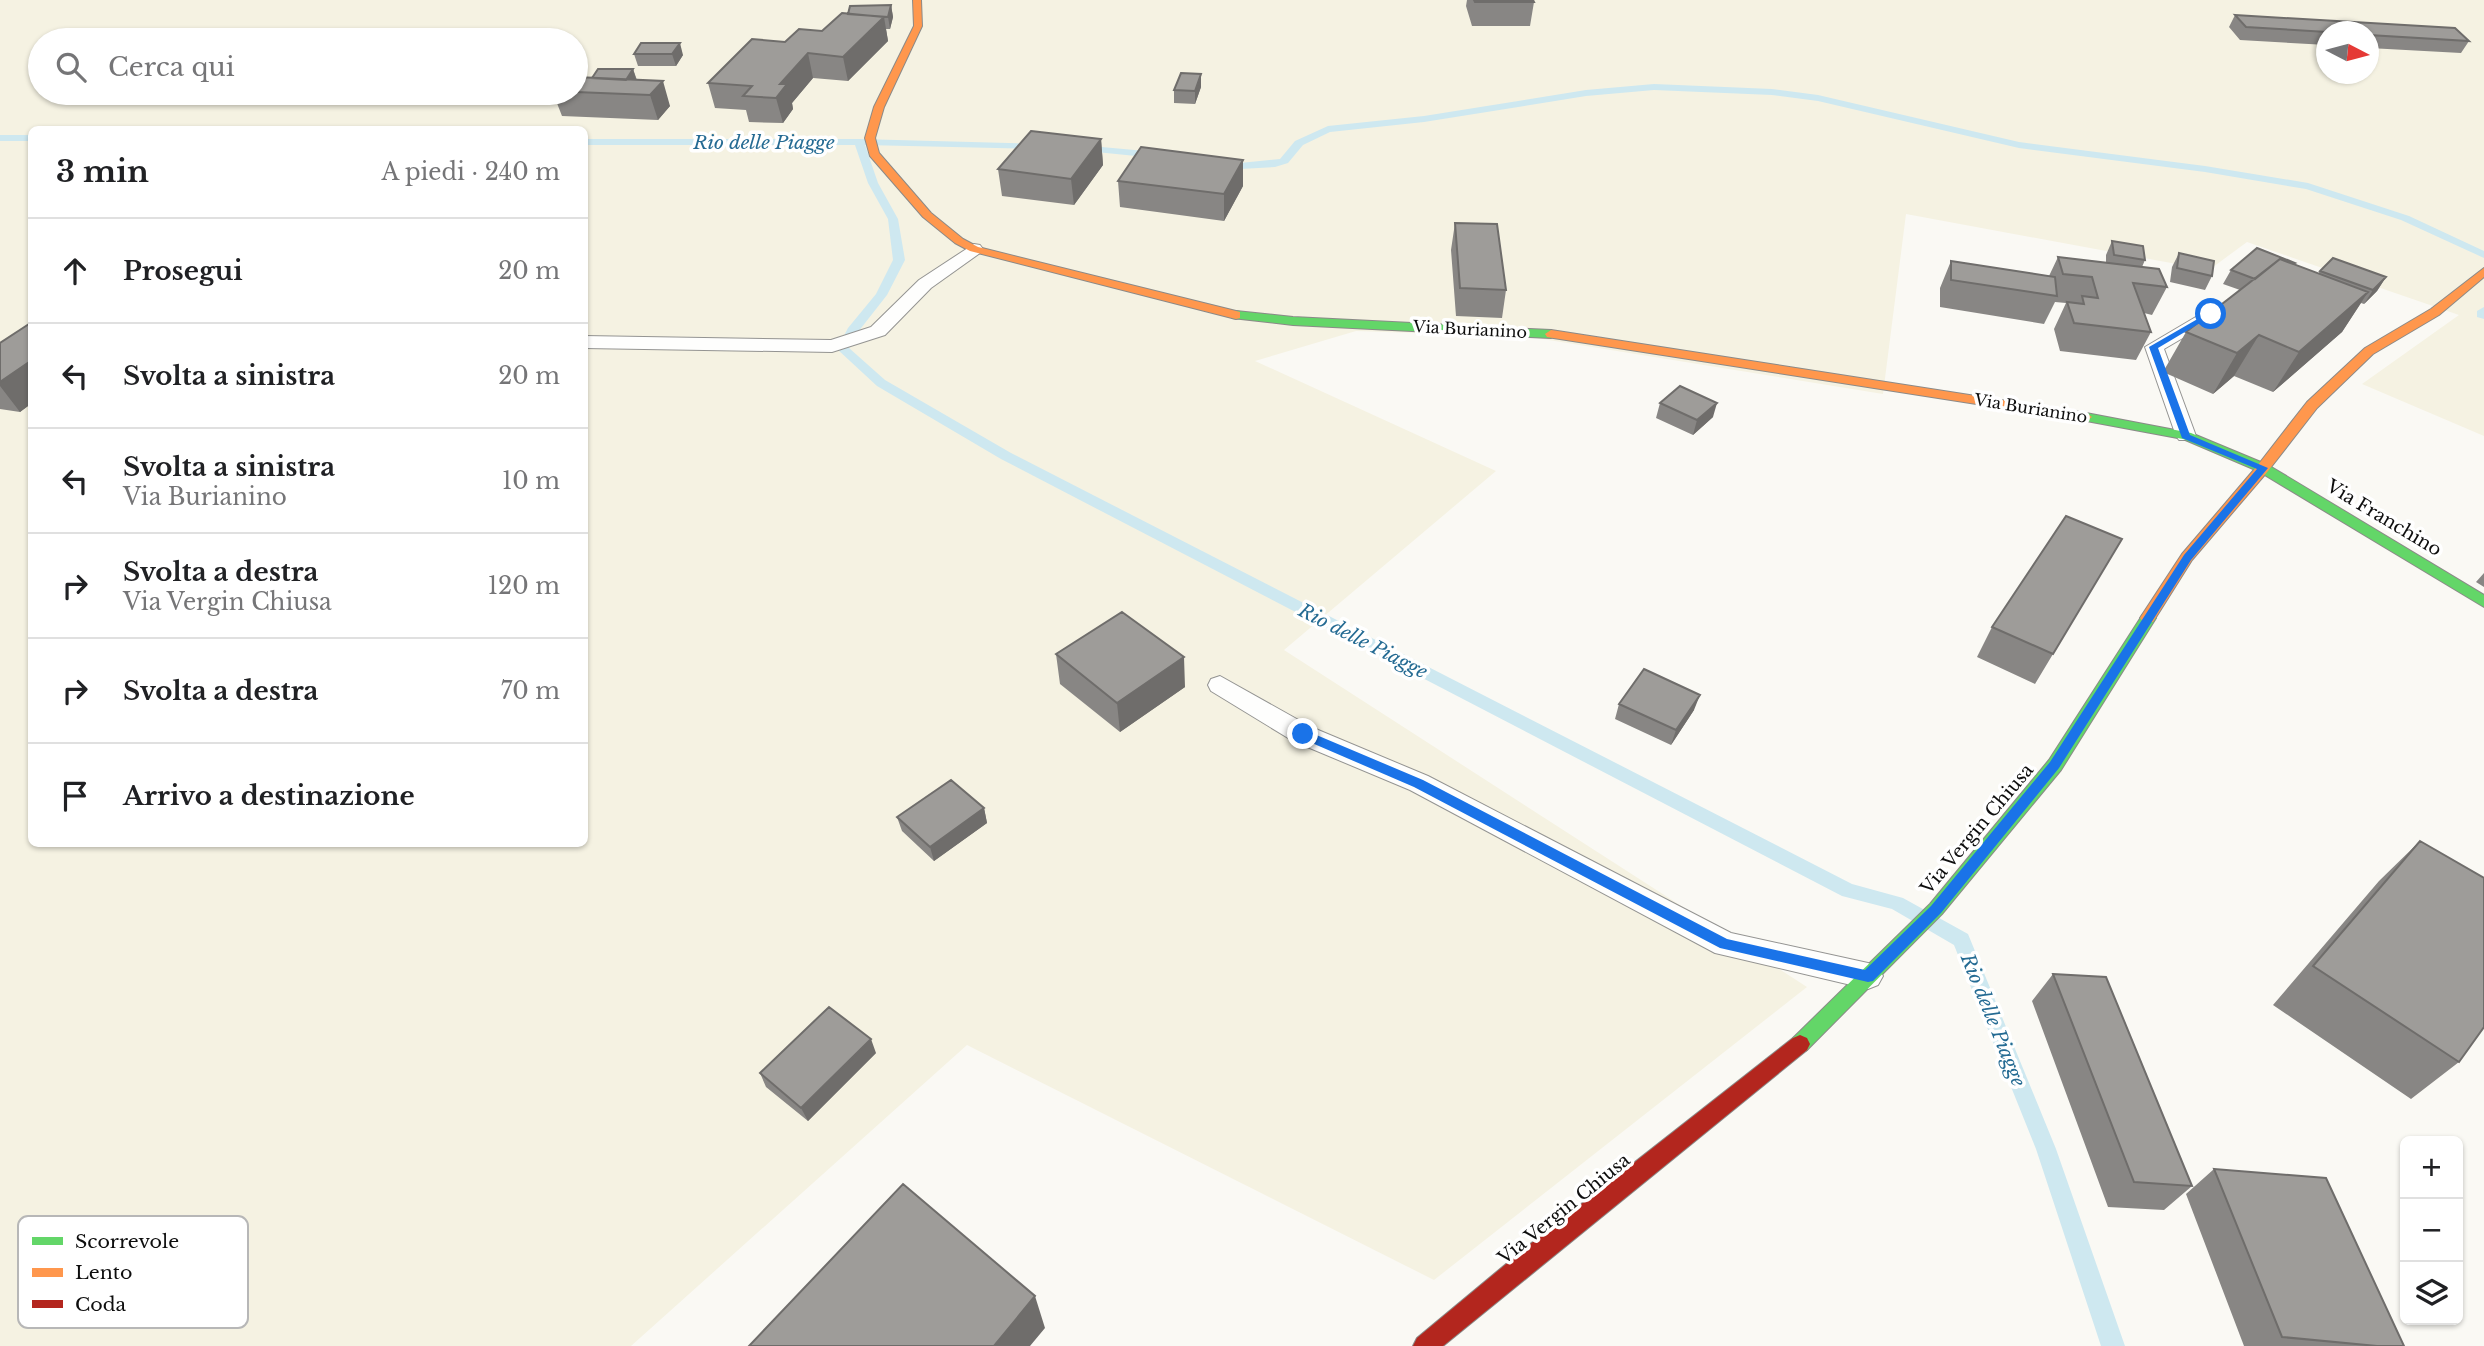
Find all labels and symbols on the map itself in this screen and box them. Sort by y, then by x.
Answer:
north arrow [2316,21,2379,84]
water label: Rio delle Piagge [692,131,835,154]
route start [2195,298,2226,329]
street label: Via Burianino [1412,316,1527,342]
street label: Via Burianino [1972,389,2089,427]
street label: Via Franchino [2322,475,2445,561]
water label: Rio delle Piagge [1294,598,1432,683]
route end [1287,718,1318,749]
street label: Via Vergin Chiusa [1915,759,2038,899]
water label: Rio delle Piagge [1955,949,2030,1090]
street label: Via Vergin Chiusa [1493,1149,1634,1270]
legend [18,1216,248,1328]
text: Scorrevole [75,1230,179,1253]
text: Lento [75,1261,132,1284]
text: Coda [75,1293,126,1316]

